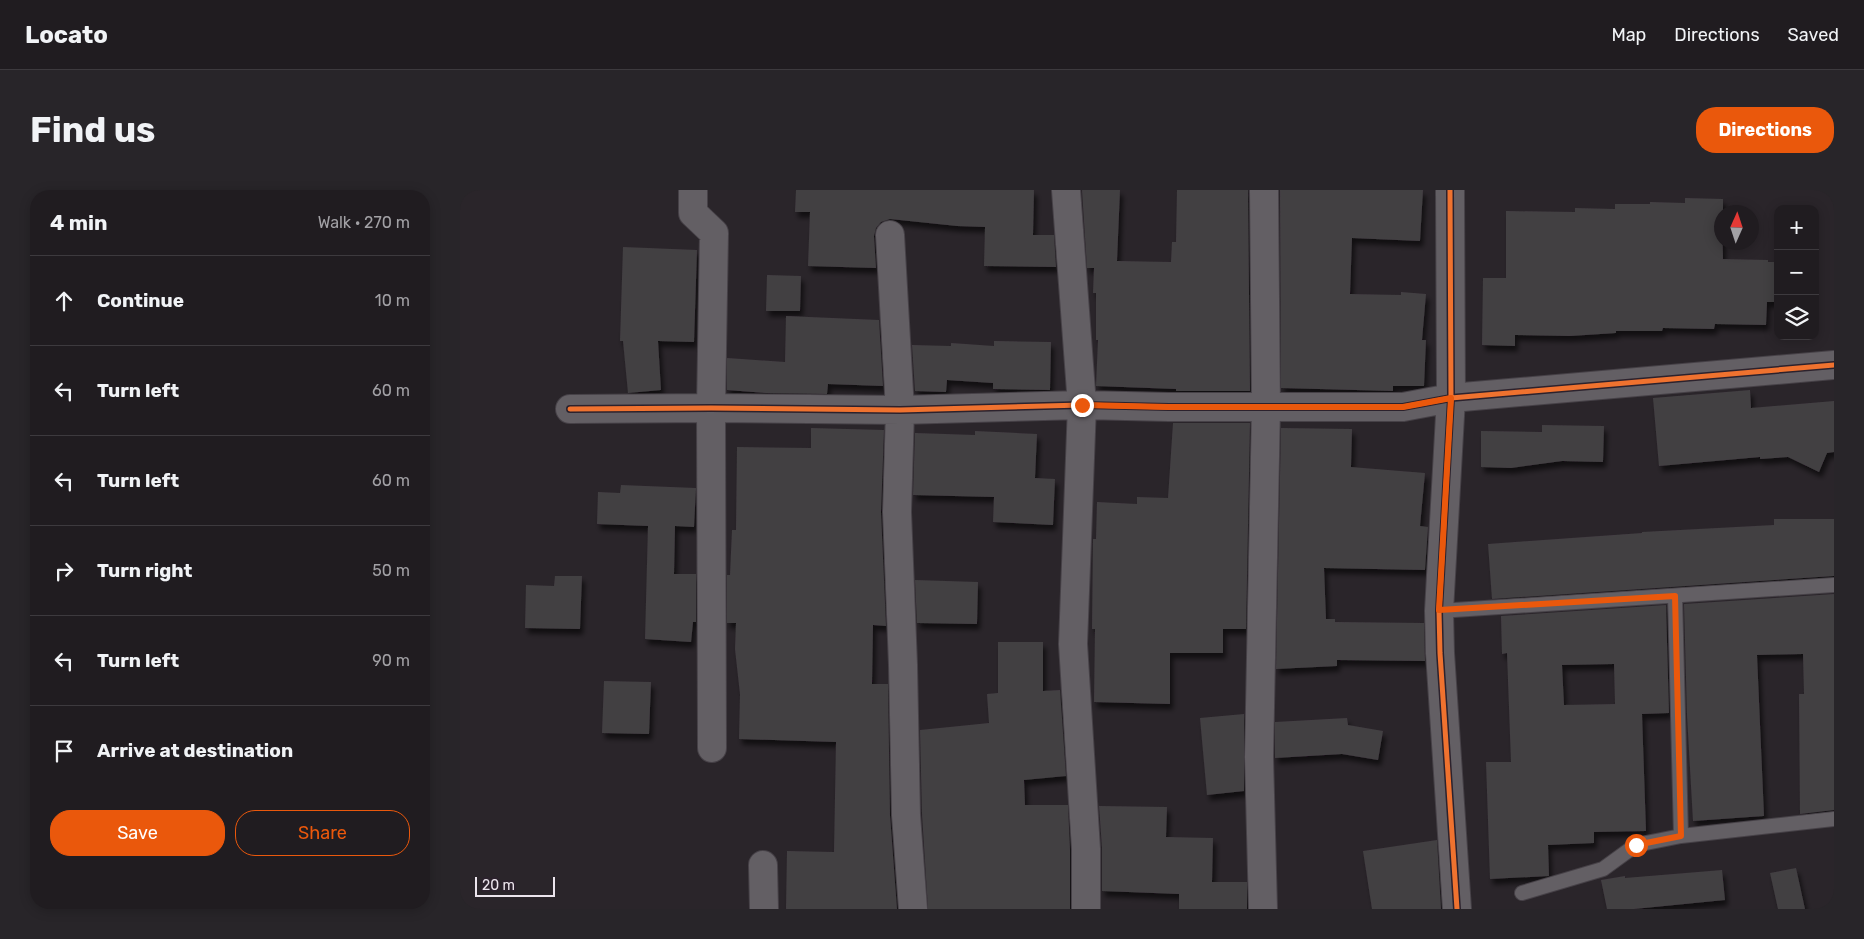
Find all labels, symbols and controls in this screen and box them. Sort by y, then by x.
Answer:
text: Locato [25,21,108,49]
text: Map [1611,24,1646,46]
text: Directions [1674,24,1760,46]
text: Saved [1788,24,1839,46]
button: Directions [1696,107,1834,153]
text: Find us [30,109,155,151]
north arrow [1714,205,1759,250]
map controls [1774,205,1819,340]
button: + [1774,205,1819,250]
text: 4 min [50,210,108,235]
text: Walk · 270 m [318,213,410,232]
button: − [1774,250,1819,295]
icon: ahead [50,287,78,315]
text: Continue [97,289,184,312]
text: 10 m [375,291,410,310]
button: layers [1774,295,1819,340]
icon: left [50,377,78,405]
text: Turn left [97,379,179,402]
text: 60 m [372,381,410,400]
route end [1071,394,1094,417]
icon: left [50,467,78,495]
text: Turn left [97,469,179,492]
text: 60 m [372,471,410,490]
icon: right [50,557,78,585]
text: Turn right [97,559,192,582]
text: 50 m [372,561,410,580]
icon: left [50,647,78,675]
text: Turn left [97,649,179,672]
text: 90 m [372,651,410,670]
icon: arrive [50,737,78,765]
text: Arrive at destination [97,739,293,762]
button: Save [50,810,225,856]
button: Share [235,810,410,856]
route start [1625,834,1648,857]
scale bar [475,874,555,897]
text: 20 m [482,877,515,894]

